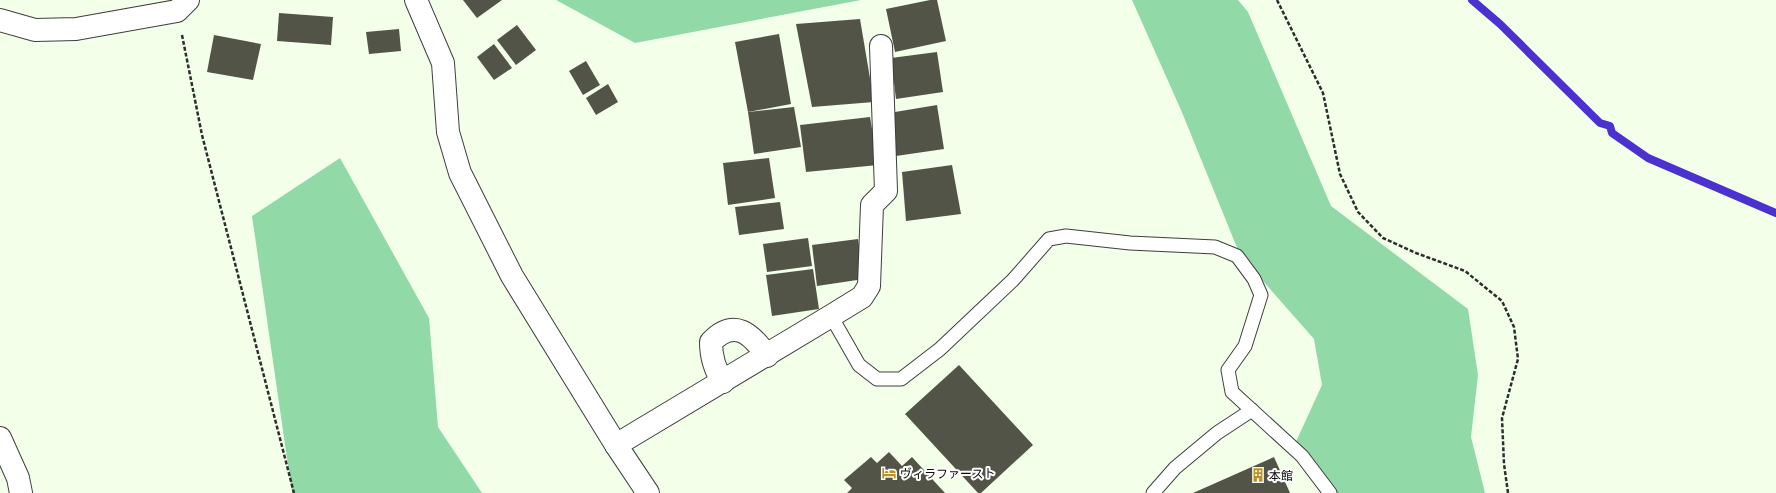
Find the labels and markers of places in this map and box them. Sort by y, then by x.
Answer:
hotel icon: ヴィラファースト [881,465,897,481]
place label: ヴィラファースト [900,465,995,481]
building icon: 本館 [1250,467,1266,483]
place label: 本館 [1269,467,1293,483]

